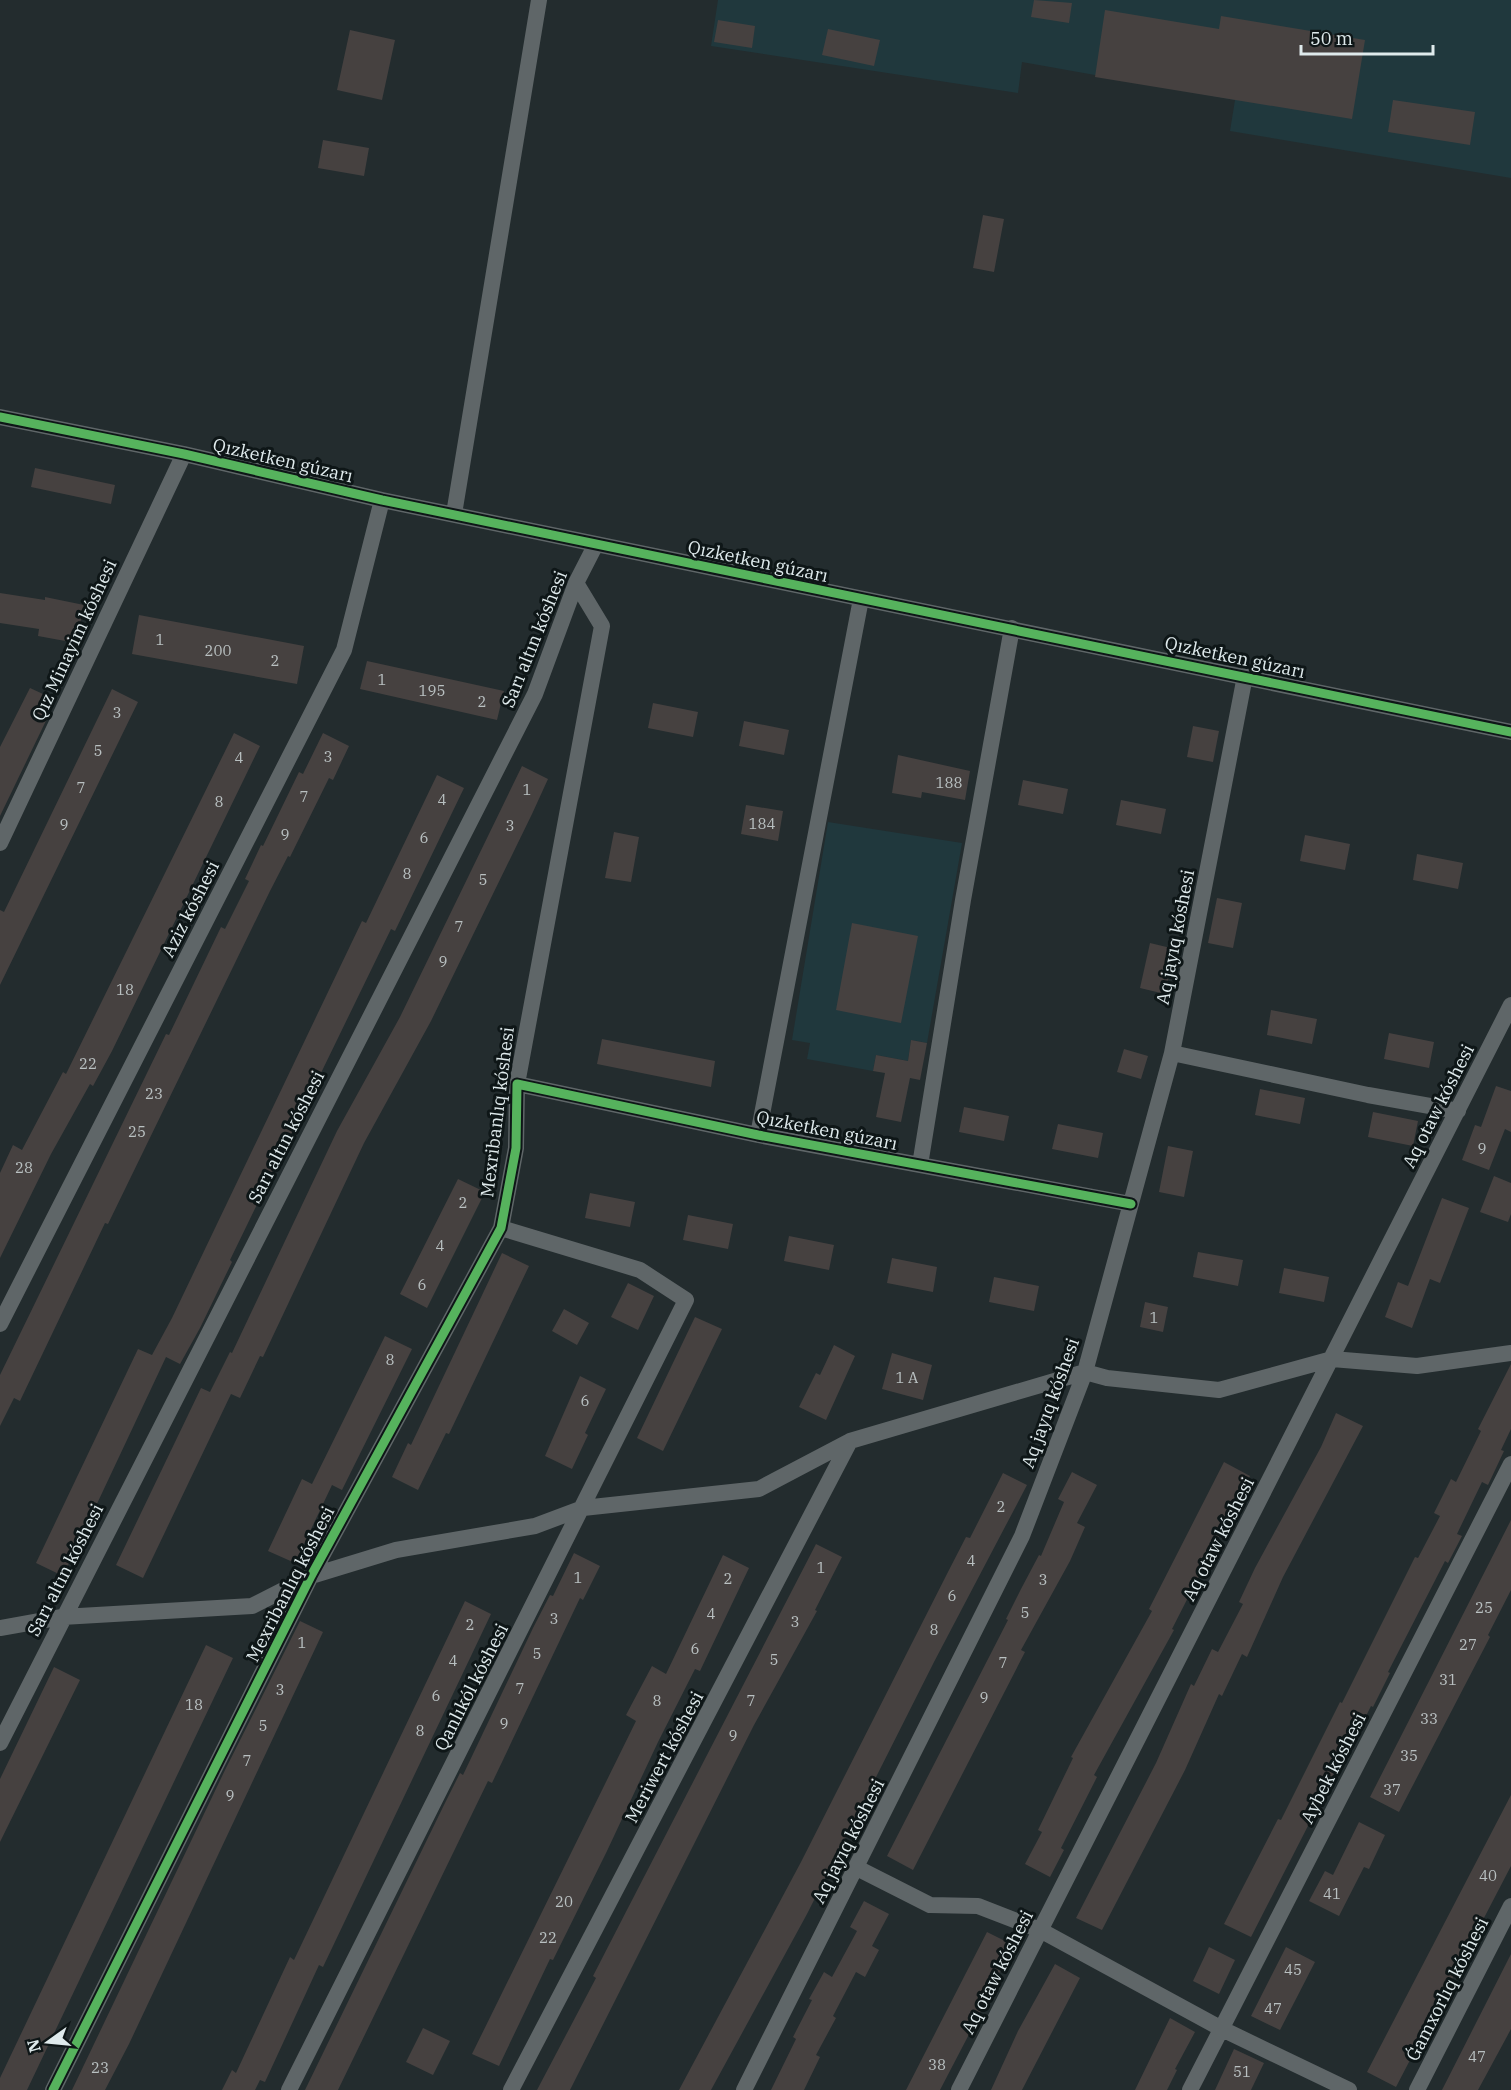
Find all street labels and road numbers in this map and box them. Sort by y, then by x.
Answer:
street label: Qızketken gúzarı [211,433,356,487]
street label: Qızketken gúzarı [686,535,831,587]
street label: Qız Minayim kóshesi [26,555,122,724]
street label: Sarı altın kóshesi [496,567,572,711]
street label: Qızketken gúzarı [1163,631,1308,683]
street label: Aziz kóshesi [156,857,224,961]
street label: Aq jayıq kóshesi [1151,867,1199,1006]
street label: Mexribanlıq kóshesi [475,1025,519,1199]
street label: Aq otaw kóshesi [1397,1040,1479,1172]
street label: Sarı altın kóshesi [243,1067,329,1207]
street label: Qızketken gúzarı [755,1105,900,1155]
street label: Aq jayıq kóshesi [1016,1334,1084,1471]
street label: Aq otaw kóshesi [1177,1473,1259,1605]
street label: Sarı altın kóshesi [22,1500,108,1640]
street label: Mexribanlıq kóshesi [241,1502,339,1666]
street label: Qanlıkól kóshesi [429,1619,513,1754]
street label: Meriwert kóshesi [620,1687,709,1827]
street label: Aybek kóshesi [1295,1708,1371,1827]
street label: Aq jayıq kóshesi [807,1774,889,1907]
street label: Aq otaw kóshesi [956,1906,1038,2038]
street label: Ǵamxorlıq kóshesi [1401,1913,1493,2065]

